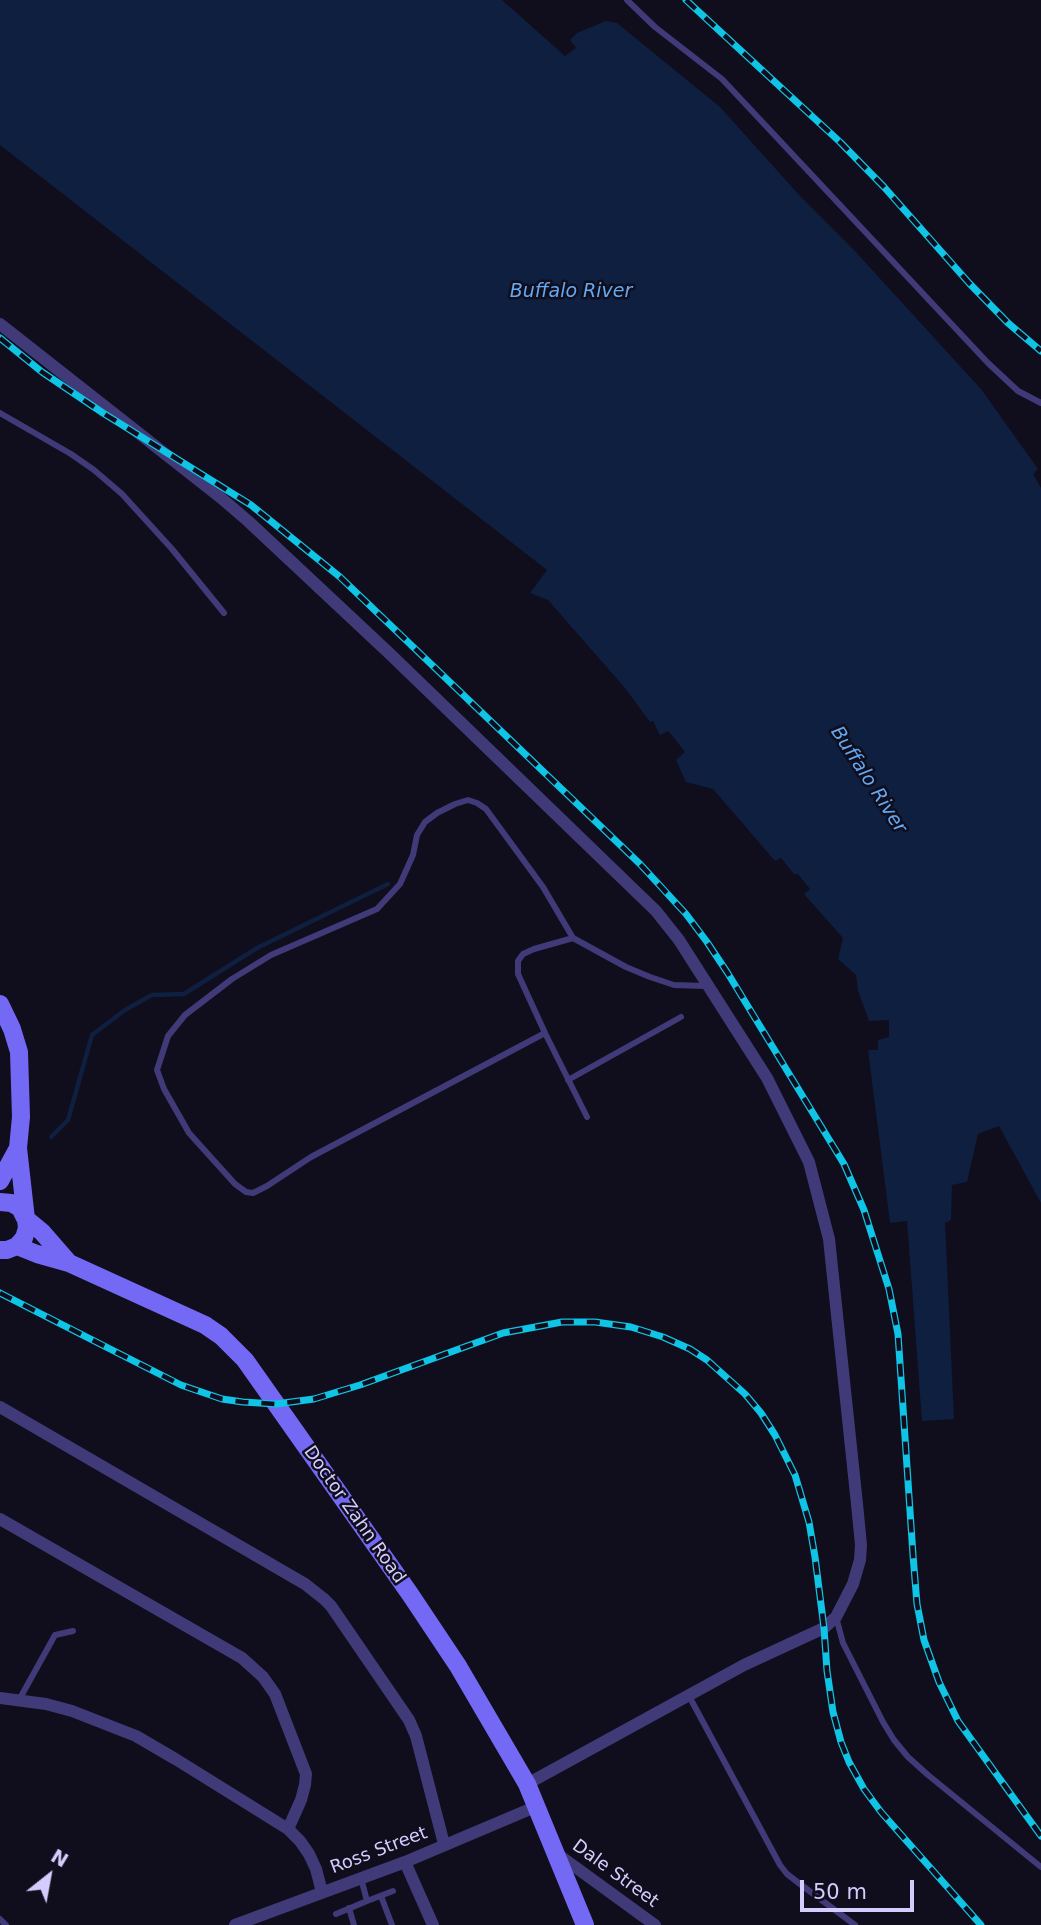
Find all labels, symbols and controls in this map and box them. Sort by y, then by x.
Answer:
water label: Buffalo River [510,281,632,303]
water label: Buffalo River [825,722,911,838]
street label: Doctor Zahn Road [298,1442,410,1588]
street label: Ross Street [328,1823,430,1879]
street label: Dale Street [568,1835,662,1913]
north arrow [14,1841,84,1911]
text: N [47,1844,72,1872]
scale bar [803,1866,917,1910]
text: 50 m [813,1880,867,1904]

